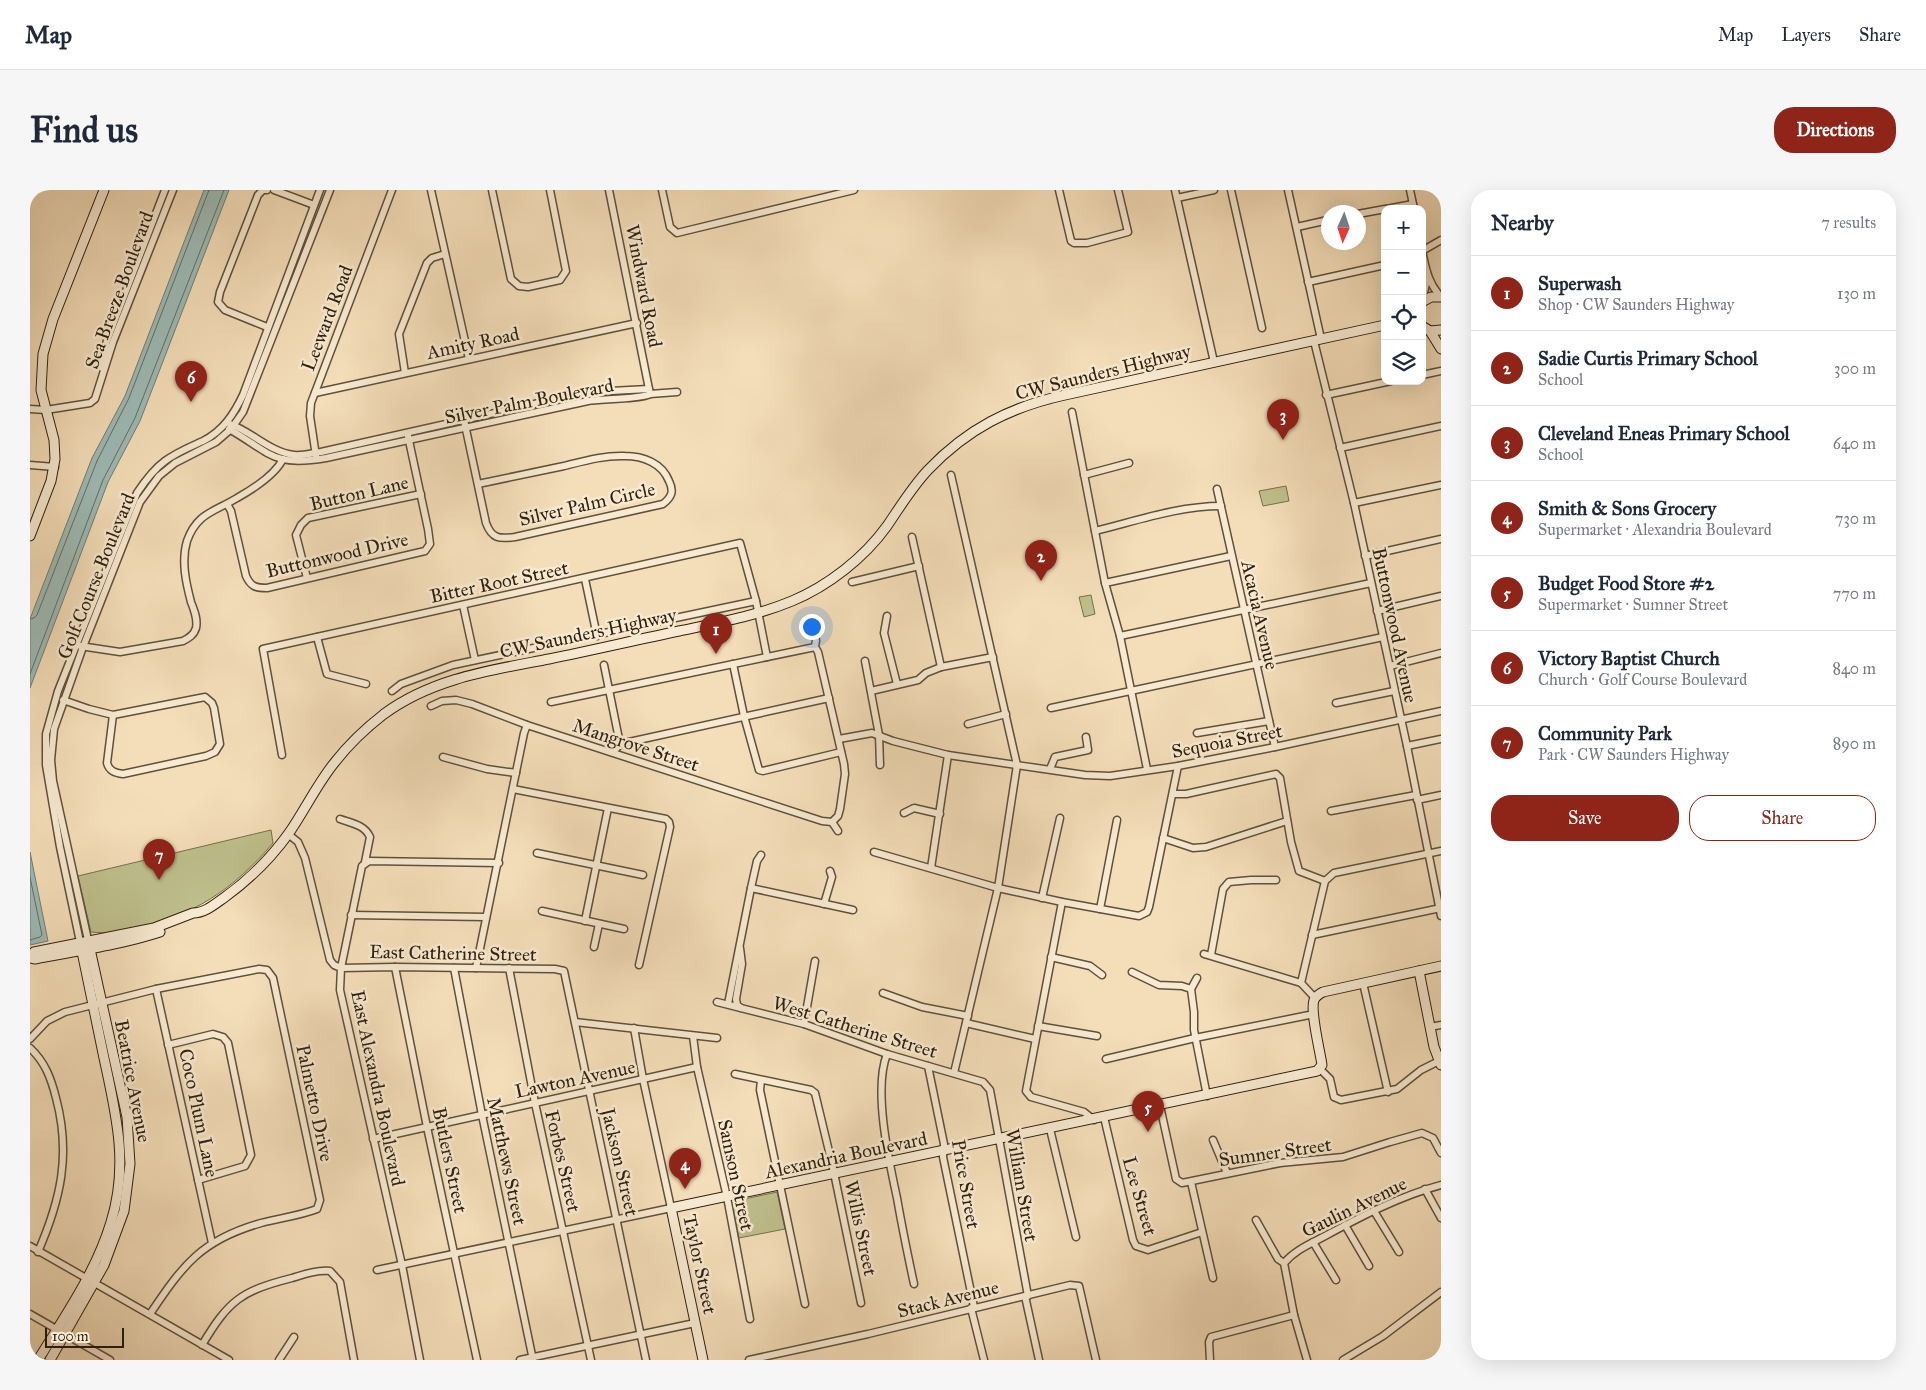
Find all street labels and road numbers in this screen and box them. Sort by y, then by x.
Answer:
street label: Sea Breeze Boulevard [80,208,158,372]
street label: Windward Road [621,223,667,350]
street label: Leeward Road [296,261,358,374]
street label: Amity Road [424,322,522,364]
street label: CW Saunders Highway [1013,339,1194,406]
street label: Silver Palm Boulevard [442,373,616,429]
street label: Button Lane [307,470,411,516]
street label: Silver Palm Circle [517,477,657,531]
street label: Golf Course Boulevard [52,489,140,662]
street label: Buttonwood Drive [264,527,410,583]
street label: Buttonwood Avenue [1367,545,1423,705]
street label: Bitter Root Street [428,556,571,608]
street label: Acacia Avenue [1236,557,1284,672]
street label: CW Saunders Highway [498,603,680,664]
street label: Mangrove Street [570,714,702,777]
street label: Sequoia Street [1170,719,1285,764]
street label: East Catherine Street [369,940,537,966]
street label: East Alexandra Boulevard [346,988,410,1188]
street label: West Catherine Street [770,991,940,1063]
street label: Beatrice Avenue [110,1018,156,1144]
street label: Palmetto Drive [291,1043,339,1164]
street label: Coco Plum Lane [174,1047,224,1179]
street label: Lawton Avenue [513,1055,637,1103]
street label: Matthews Street [482,1095,532,1227]
street label: Jackson Street [595,1104,644,1219]
street label: Butlers Street [428,1105,473,1215]
street label: Forbes Street [540,1108,586,1215]
street label: Samson Street [713,1117,759,1233]
street label: Alexandria Boulevard [762,1126,930,1184]
street label: William Street [1001,1127,1043,1243]
street label: Sumner Street [1217,1133,1333,1171]
street label: Price Street [947,1138,985,1231]
street label: Lee Street [1118,1154,1162,1238]
street label: Gaulin Avenue [1298,1172,1410,1242]
street label: Willis Street [840,1178,882,1278]
street label: Taylor Street [678,1212,722,1316]
street label: Stack Avenue [895,1275,1001,1323]

